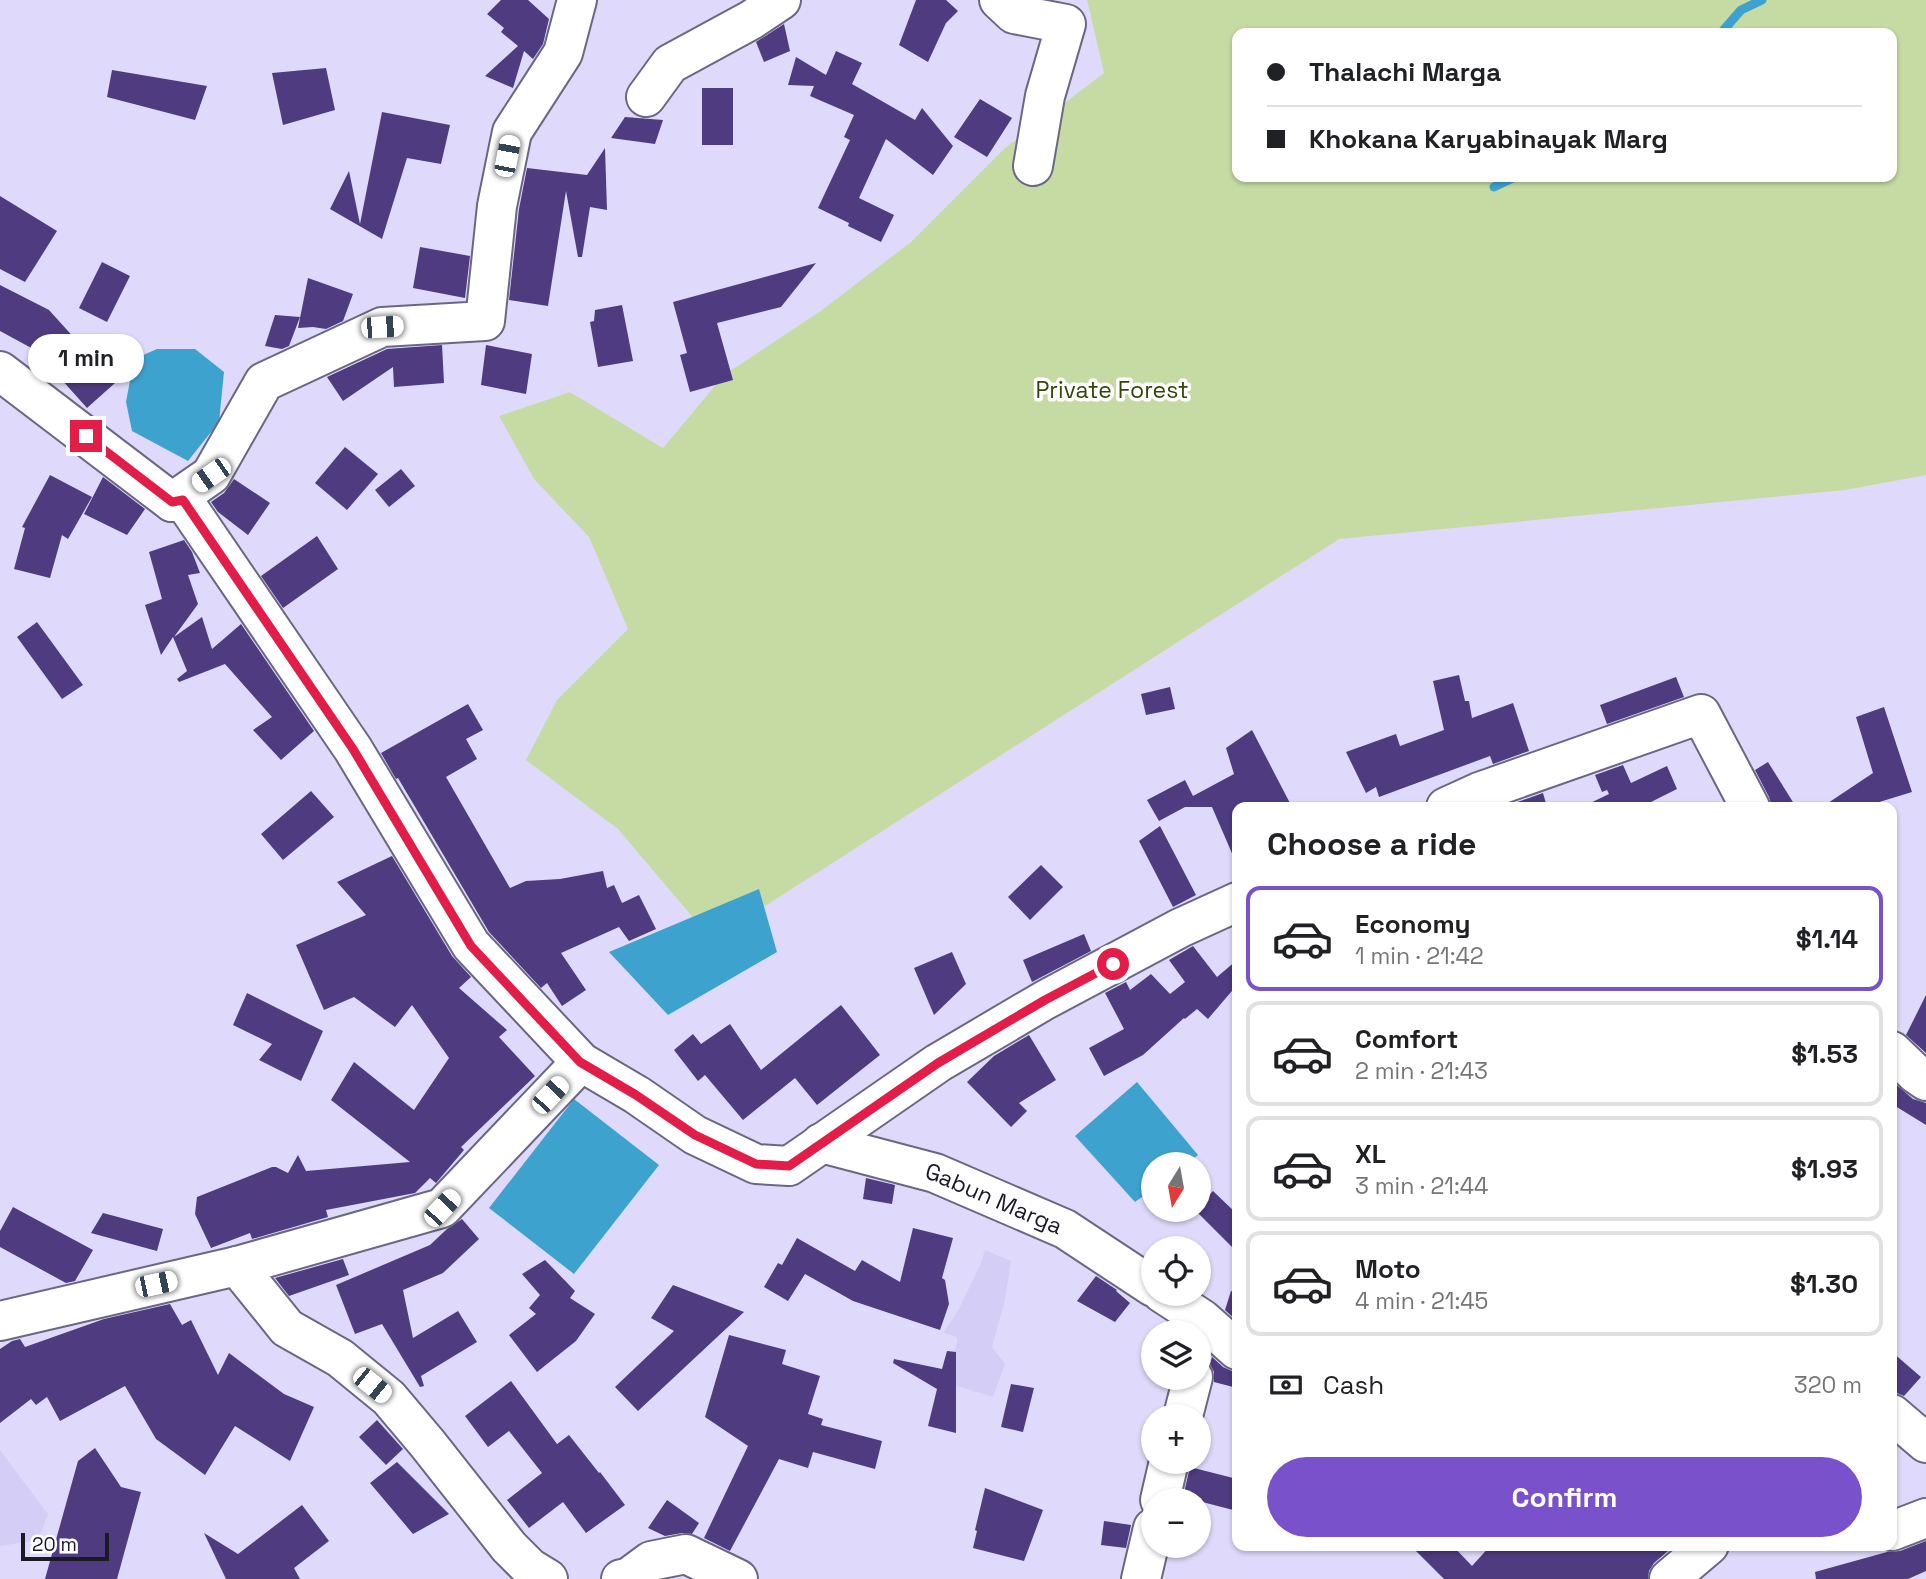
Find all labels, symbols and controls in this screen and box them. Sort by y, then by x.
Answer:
text: Thalachi Marga [1309,55,1501,89]
text: Khokana Karyabinayak Marg [1309,122,1668,156]
car [493,133,522,179]
car [361,315,404,339]
callout: 1 min [28,334,144,384]
text: 1 min [58,343,114,373]
park label: Private Forest [1035,375,1189,405]
route end [70,420,102,452]
car [188,454,235,496]
text: Choose a ride [1267,824,1477,864]
icon: car [1271,907,1334,970]
text: Economy [1355,907,1471,941]
text: $1.14 [1796,922,1858,956]
text: 1 min · 21:42 [1355,941,1484,971]
route start [1097,948,1129,980]
icon: car [1271,1022,1334,1085]
text: Comfort [1355,1022,1458,1056]
text: $1.53 [1791,1037,1858,1071]
text: 2 min · 21:43 [1355,1056,1488,1086]
car [528,1072,573,1118]
icon: car [1271,1137,1334,1200]
text: XL [1355,1137,1386,1171]
north arrow [1141,1152,1211,1222]
map controls [1141,1152,1211,1558]
text: $1.93 [1791,1152,1858,1186]
street label: Gabun Marga [922,1156,1067,1241]
text: 3 min · 21:44 [1355,1171,1489,1201]
car [420,1185,465,1231]
button: locate [1141,1236,1211,1306]
icon: car [1271,1252,1334,1315]
text: Moto [1355,1252,1421,1286]
text: $1.30 [1790,1267,1858,1301]
car [134,1269,179,1299]
text: 4 min · 21:45 [1355,1286,1488,1316]
button: layers [1141,1320,1211,1390]
car [350,1364,395,1406]
icon: cash [1267,1366,1305,1404]
text: Cash [1323,1368,1384,1402]
text: 320 m [1794,1370,1862,1400]
button: + [1141,1404,1211,1474]
button: Confirm [1267,1457,1862,1537]
button: − [1141,1488,1211,1558]
scale bar [21,1530,108,1562]
text: 20 m [32,1532,77,1557]

